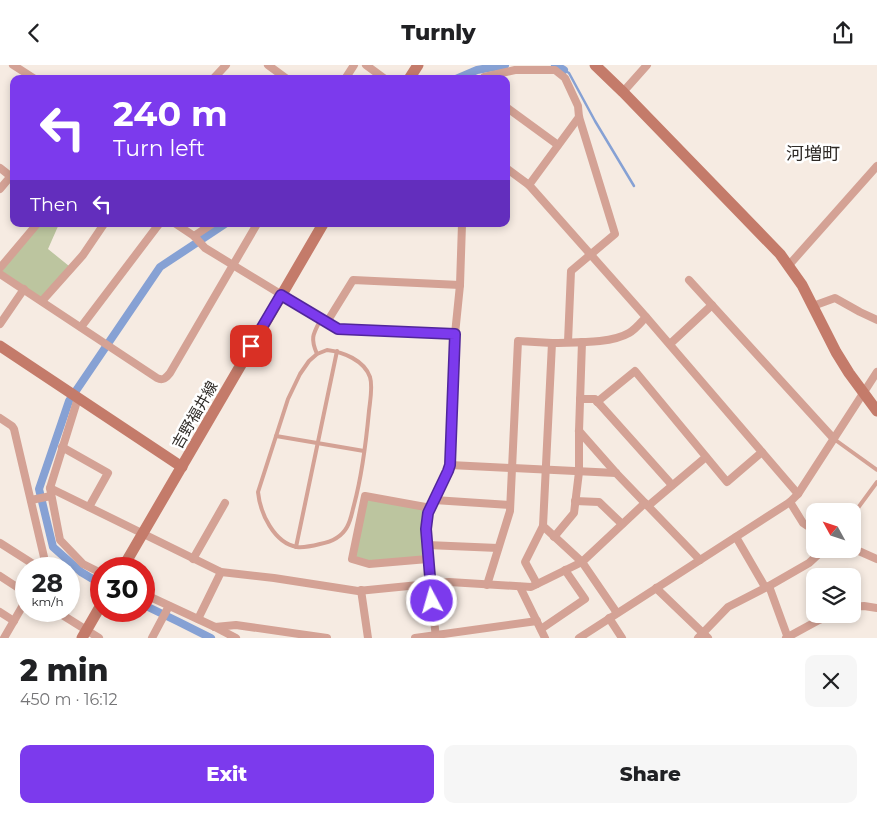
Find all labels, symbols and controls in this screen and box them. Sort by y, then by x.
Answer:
icon: back [20,19,48,47]
text: Turnly [401,19,476,46]
icon: share [829,19,857,47]
text: 240 m [113,92,228,135]
icon: left [30,95,95,160]
text: Turn left [113,135,205,162]
district label: 河増町 [786,143,840,165]
icon: left [88,190,116,218]
text: Then [30,193,78,216]
pin [230,325,272,367]
icon: arrive [237,332,265,360]
street label: 吉野福井線 [168,378,222,452]
north arrow [806,503,861,557]
map controls [806,503,861,623]
speed limit sign: 30 [90,557,155,622]
text: 28 [32,568,63,598]
button: layers [806,568,861,623]
position arrow [405,574,457,626]
text: km/h [31,594,64,609]
text: 2 min [20,652,108,689]
button: close [805,655,857,707]
text: 450 m · 16:12 [20,690,118,709]
button: Exit [20,745,434,803]
button: Share [444,745,857,803]

